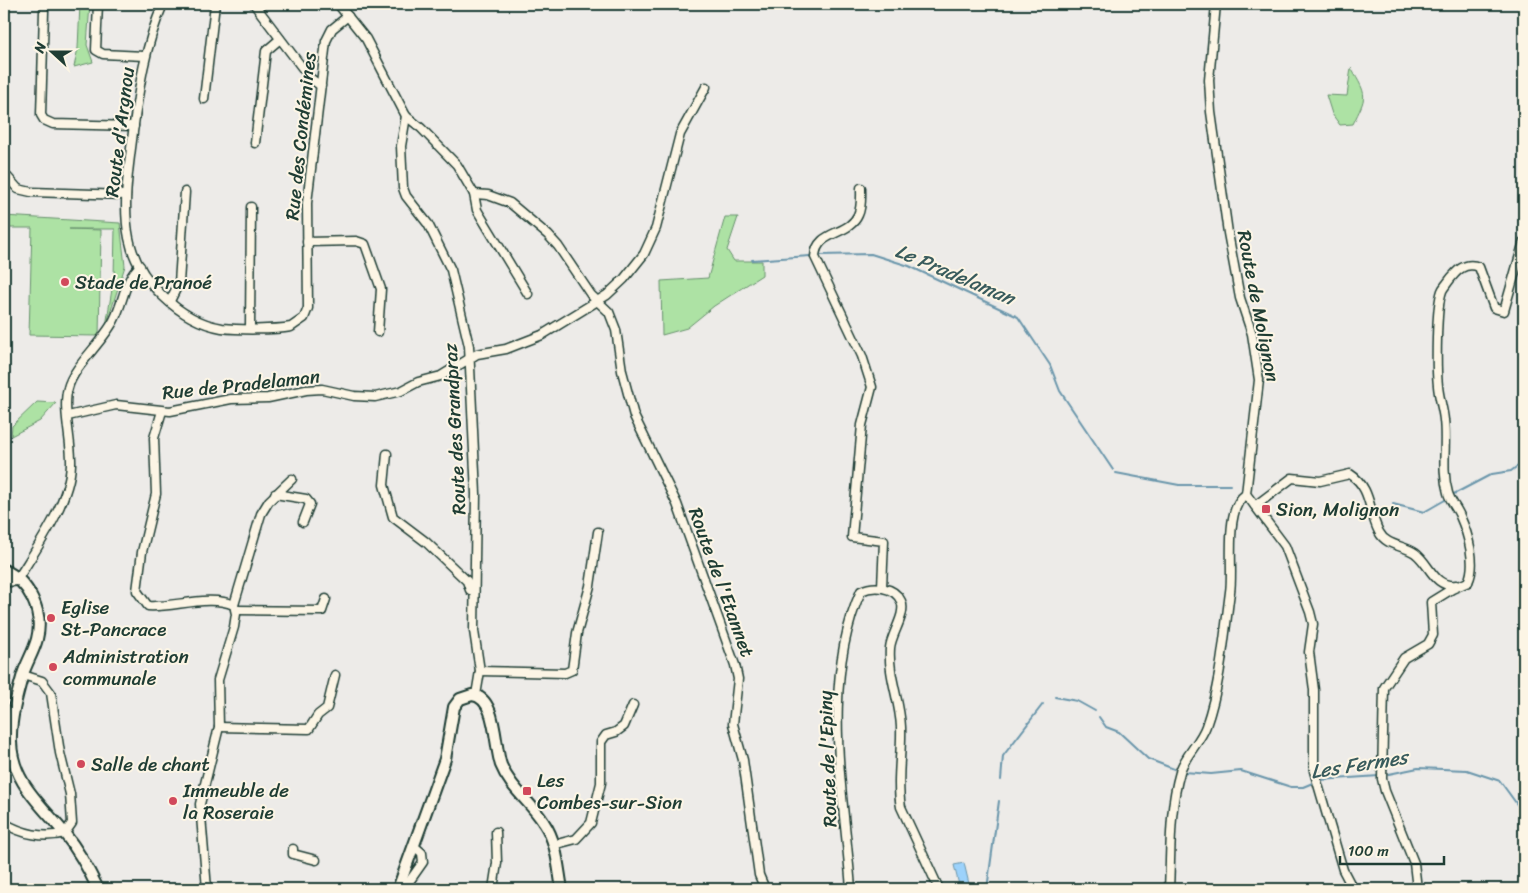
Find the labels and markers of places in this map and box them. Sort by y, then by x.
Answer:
place label: Stade de Pranoé [75,266,212,299]
marker: Stade de Pranoé [59,276,71,288]
place label: Sion, Molignon [1276,493,1399,526]
marker: Sion, Molignon [1260,503,1272,515]
place label: Eglise St-Pancrace [61,591,166,646]
marker: Eglise St-Pancrace [45,612,57,624]
place label: Administration communale [62,640,189,695]
marker: Administration communale [47,661,59,673]
place label: Salle de chant [91,748,210,781]
marker: Salle de chant [75,758,87,770]
place label: Les Combes-sur-Sion [537,764,682,819]
place label: Immeuble de la Roseraie [182,774,289,829]
marker: Les Combes-sur-Sion [521,785,533,797]
marker: Immeuble de la Roseraie [167,795,179,807]

